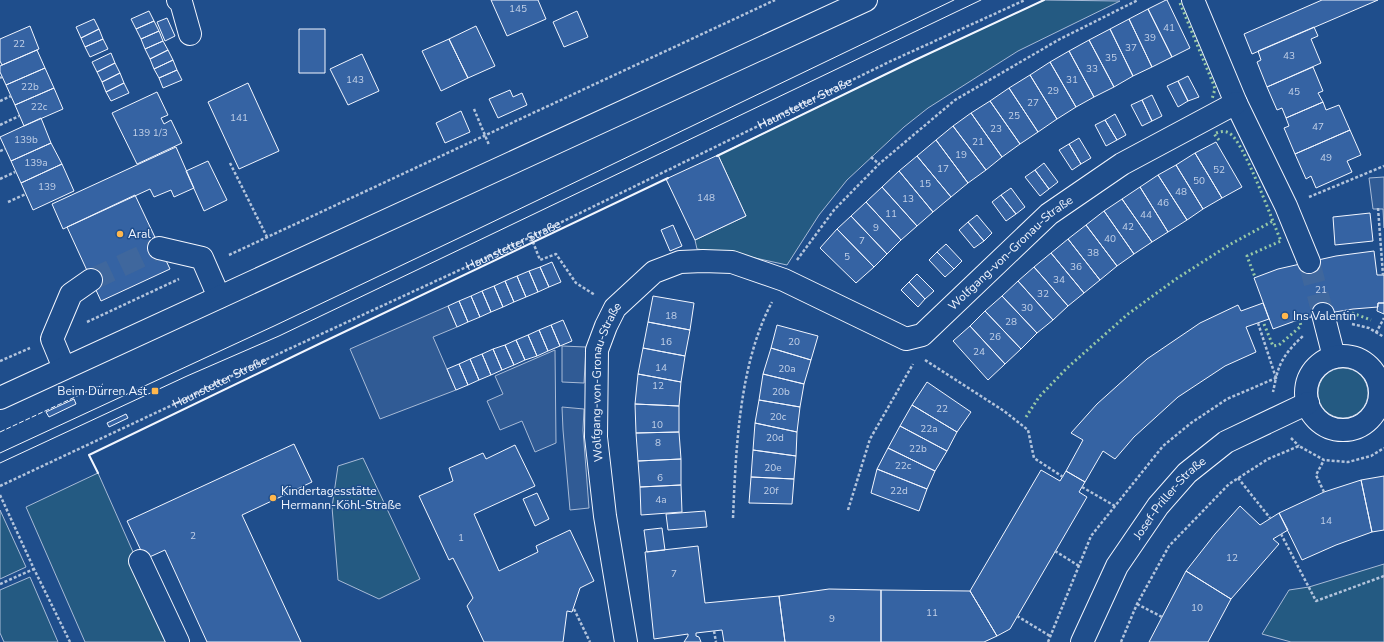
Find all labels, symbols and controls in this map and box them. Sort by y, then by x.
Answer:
house number: 145 [509,2,527,16]
house number: 41 [1163,21,1175,35]
house number: 39 [1144,31,1156,45]
house number: 22 [13,37,25,51]
house number: 37 [1125,41,1137,55]
house number: 43 [1283,49,1295,63]
house number: 35 [1105,51,1117,65]
house number: 33 [1086,62,1098,76]
house number: 143 [346,73,364,87]
street label: Haunstetter Straße [755,73,854,133]
house number: 31 [1066,73,1078,87]
house number: 22b [21,80,39,94]
house number: 29 [1047,84,1059,98]
house number: 45 [1288,85,1300,99]
house number: 27 [1027,96,1039,110]
house number: 22c [31,100,48,114]
house number: 25 [1008,109,1020,123]
house number: 141 [230,111,248,125]
house number: 47 [1312,120,1324,134]
house number: 23 [990,122,1002,136]
house number: 139 1/3 [132,126,168,140]
house number: 139b [14,133,38,147]
house number: 21 [972,135,984,149]
house number: 19 [955,148,967,162]
house number: 49 [1320,151,1332,165]
house number: 139a [24,156,48,170]
house number: 17 [937,162,949,176]
house number: 52 [1213,163,1225,177]
house number: 50 [1193,174,1205,188]
house number: 15 [919,177,931,191]
house number: 139 [38,180,56,194]
house number: 48 [1175,185,1187,199]
house number: 148 [697,191,715,205]
house number: 13 [902,192,914,206]
street label: Wolfgang-von-Gronau-Straße [945,192,1076,314]
house number: 46 [1157,196,1169,210]
house number: 11 [885,207,897,221]
house number: 44 [1140,208,1152,222]
street label: Haunstetter Straße [463,216,563,274]
house number: 42 [1122,220,1134,234]
house number: 9 [873,221,879,235]
place label: Aral [128,226,151,242]
marker: Aral [115,229,125,239]
house number: 40 [1104,232,1116,246]
house number: 7 [859,234,865,248]
house number: 38 [1087,246,1099,260]
house number: 5 [844,250,850,264]
house number: 36 [1070,260,1082,274]
house number: 34 [1053,273,1065,287]
house number: 21 [1315,283,1327,297]
house number: 32 [1037,287,1049,301]
street label: Wolfgang-von-Gronau-Straße [588,298,625,463]
house number: 30 [1021,301,1033,315]
place label: Ins Valentin [1293,308,1356,324]
house number: 18 [665,309,677,323]
marker: Ins Valentin [1280,311,1290,321]
house number: 28 [1005,315,1017,329]
house number: 26 [989,330,1001,344]
house number: 16 [660,335,672,349]
house number: 20 [788,335,800,349]
house number: 24 [973,345,985,359]
street label: Haunstetter Straße [170,352,269,412]
house number: 14 [655,361,667,375]
house number: 20a [778,362,796,376]
house number: 12 [652,379,664,393]
place label: Beim Dürren Ast [57,383,148,399]
house number: 20b [772,385,790,399]
marker: Beim Dürren Ast [150,386,160,396]
house number: 22 [936,402,948,416]
house number: 20c [770,410,787,424]
house number: 10 [651,418,663,432]
house number: 22a [920,422,938,436]
house number: 20d [766,431,784,445]
house number: 8 [655,436,661,450]
house number: 22b [909,442,927,456]
street label: Josef-Priller-Straße [1129,453,1209,543]
house number: 22c [895,459,912,473]
house number: 20e [764,461,782,475]
house number: 6 [657,471,663,485]
place label: Kindertagesstätte Hermann-Köhl-Straße [281,483,401,513]
house number: 20f [763,484,779,498]
house number: 22d [890,484,908,498]
marker: Kindertagesstätte Hermann-Köhl-Straße [268,493,278,503]
house number: 4a [655,493,667,507]
house number: 14 [1320,514,1332,528]
house number: 2 [190,529,196,543]
house number: 1 [458,531,464,545]
house number: 12 [1226,551,1238,565]
house number: 7 [671,567,677,581]
house number: 10 [1191,601,1203,615]
house number: 11 [926,606,938,620]
house number: 9 [829,612,835,626]

